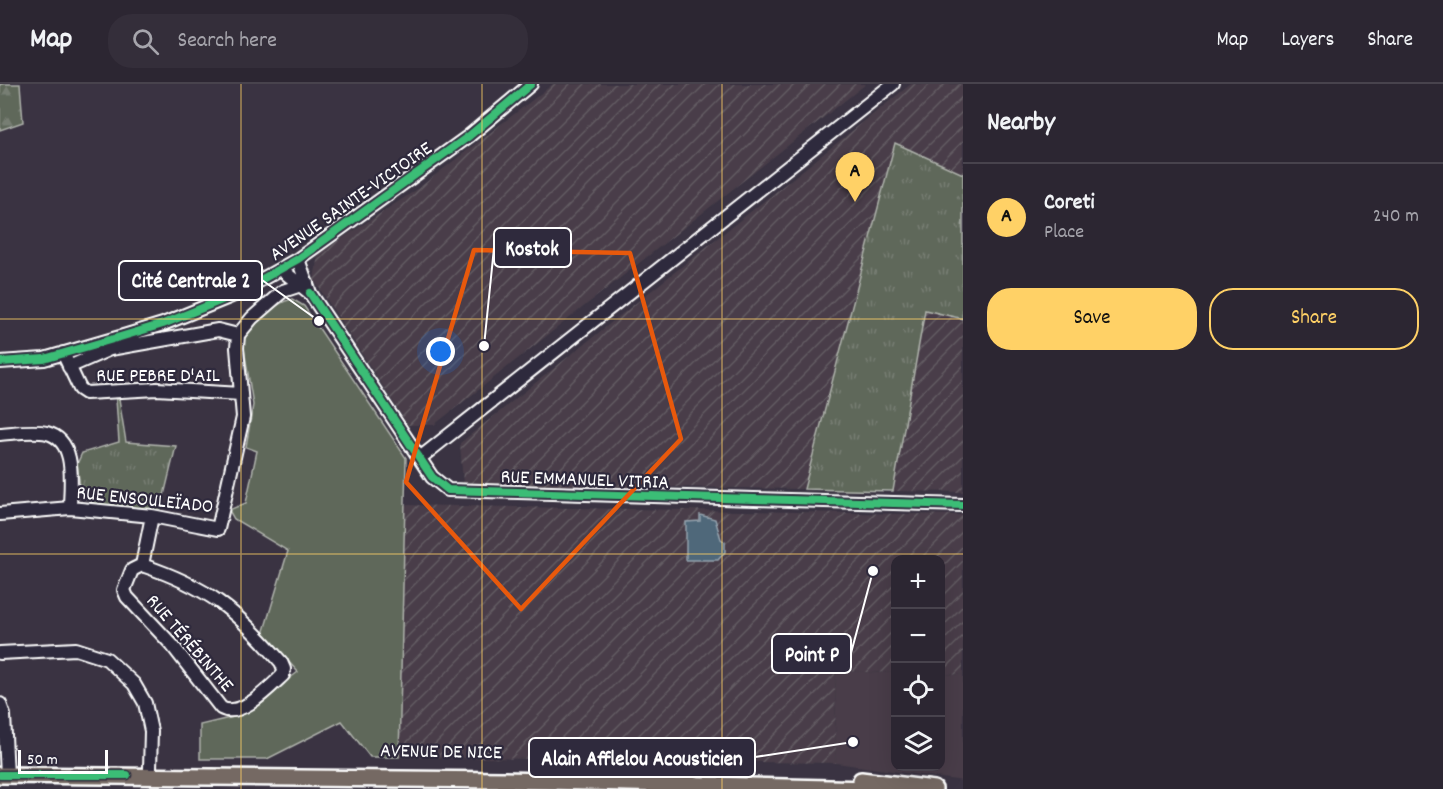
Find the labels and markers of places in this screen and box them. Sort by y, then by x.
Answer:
pin: A [836,152,874,202]
callout: Kostok [494,228,571,267]
callout: Cité Centrale 2 [119,261,262,300]
callout: Point P [772,634,851,673]
callout: Alain Afflelou Acousticien [529,738,755,777]

